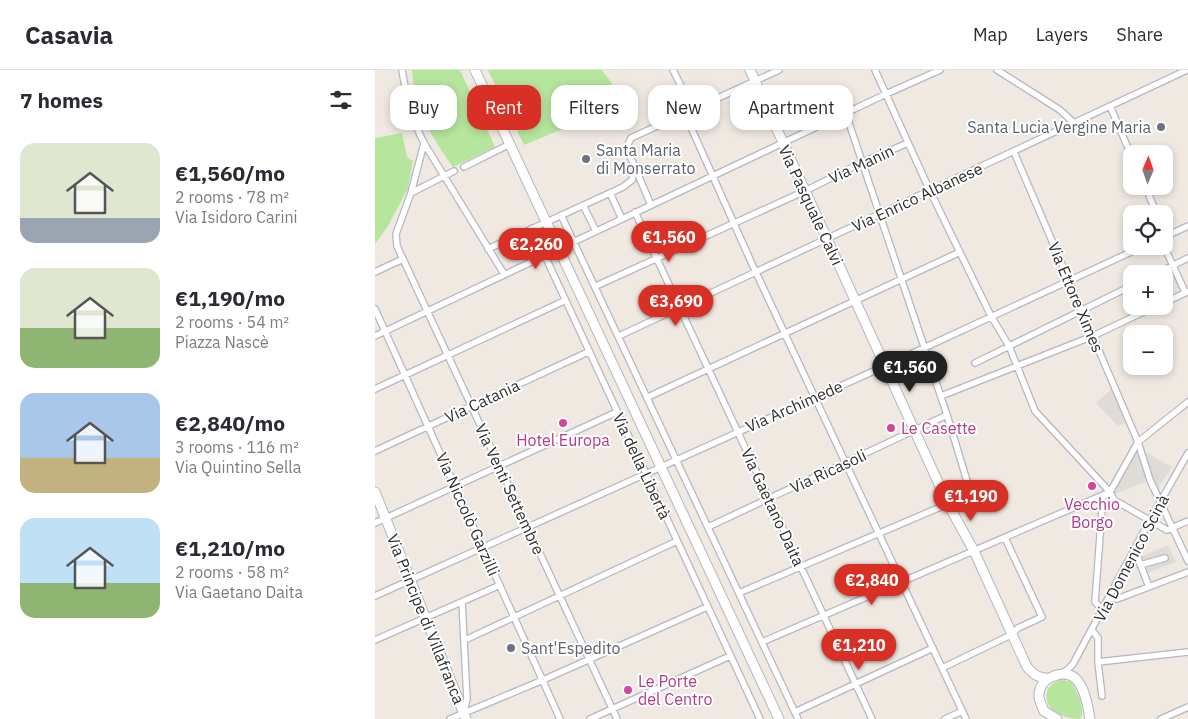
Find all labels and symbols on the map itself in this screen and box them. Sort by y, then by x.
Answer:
place label: Santa Lucia Vergine Maria [967,117,1151,137]
marker: Santa Lucia Vergine Maria [1155,121,1167,133]
place label: Santa Maria di Monserrato [596,140,695,178]
street label: Via Manin [825,140,897,188]
street label: Via Pasquale Calvi [774,142,848,268]
north arrow [1123,145,1173,195]
marker: Santa Maria di Monserrato [580,153,592,165]
street label: Via Enrico Albanese [848,158,986,236]
pin: €1,560 [628,220,710,263]
pin: €2,260 [495,228,577,270]
street label: Via Ettore Ximes [1044,239,1108,355]
pin: €3,690 [635,284,717,327]
pin: €1,560 [869,350,951,393]
street label: Via Catania [441,375,523,427]
street label: Via Archimede [742,376,846,436]
street label: Via della Libertà [609,410,676,523]
marker: Hotel Europa [557,417,569,429]
place label: Le Casette [901,418,976,438]
street label: Via Venti Settembre [471,420,549,558]
marker: Le Casette [885,422,897,434]
place label: Hotel Europa [516,430,610,450]
street label: Via Gaetano Daita [737,445,809,570]
street label: Via Ricasoli [787,445,869,497]
street label: Via Niccolò Garzilli [432,449,504,579]
pin: €1,190 [930,480,1012,522]
marker: Vecchio Borgo [1086,480,1098,492]
street label: Via Domenico Scinà [1089,491,1173,625]
place label: Vecchio Borgo [1064,494,1120,532]
street label: Via Principe di Villafranca [383,531,469,707]
pin: €2,840 [831,564,913,606]
pin: €1,210 [818,628,900,671]
place label: Sant'Espedito [521,638,620,658]
marker: Sant'Espedito [505,642,517,654]
place label: Le Porte del Centro [638,671,712,709]
marker: Le Porte del Centro [622,684,634,696]

